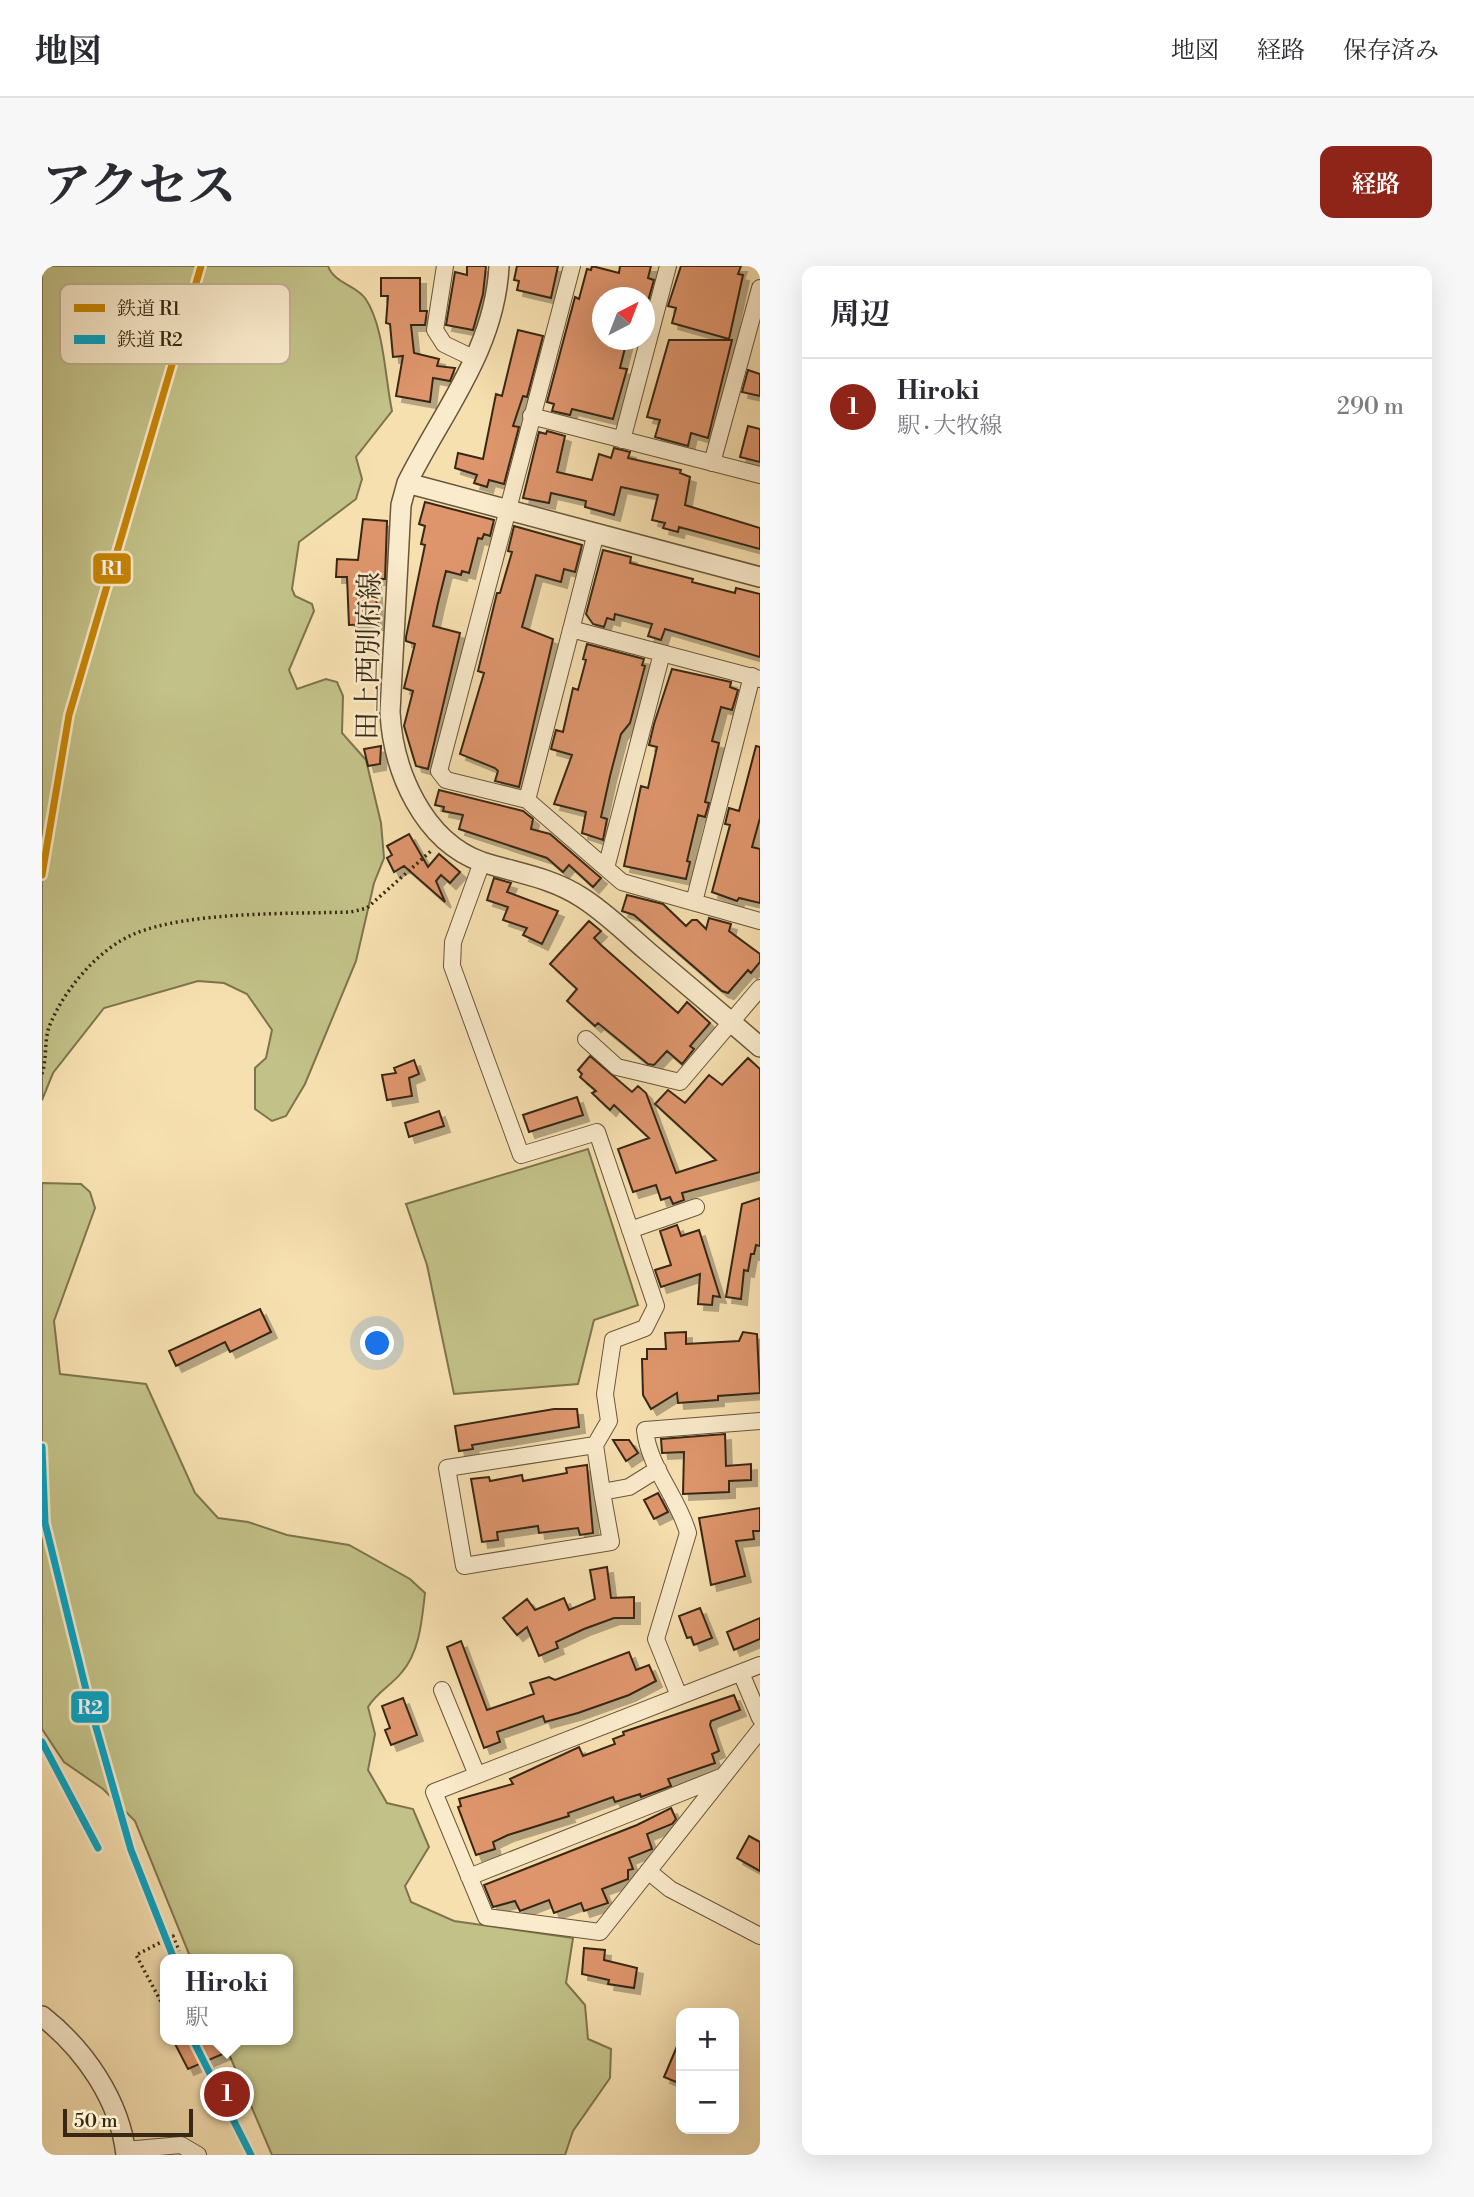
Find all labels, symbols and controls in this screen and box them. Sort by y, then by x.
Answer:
text: 地図 [35,32,101,73]
text: 地図 [1171,36,1219,66]
text: 経路 [1257,36,1305,66]
text: 保存済み [1343,36,1439,66]
button: 経路 [1320,146,1432,218]
text: アクセス [42,157,237,218]
legend [60,284,290,364]
north arrow [592,287,655,350]
text: 周辺 [830,296,890,334]
text: 鉄道 R1 [117,297,180,321]
text: 鉄道 R2 [117,328,183,352]
text: Hiroki [897,375,979,407]
text: 1 [847,393,859,421]
text: 290 m [1337,393,1404,421]
text: 駅 · 大牧線 [897,412,1002,440]
line badge: R1 [92,552,132,585]
text: R1 [100,557,124,581]
street label: 田上西別府線 [350,572,388,740]
your location [360,1326,394,1360]
line badge: R2 [70,1690,110,1724]
text: R2 [77,1696,103,1720]
popup [160,1954,293,2045]
text: Hiroki [185,1967,268,1999]
text: 駅 [185,2004,208,2032]
map controls [676,2008,739,2134]
button: + [676,2008,739,2071]
pin: 1 [204,2068,250,2120]
button: − [676,2071,739,2134]
scale bar [63,2106,192,2138]
text: 50 m [74,2109,118,2133]

